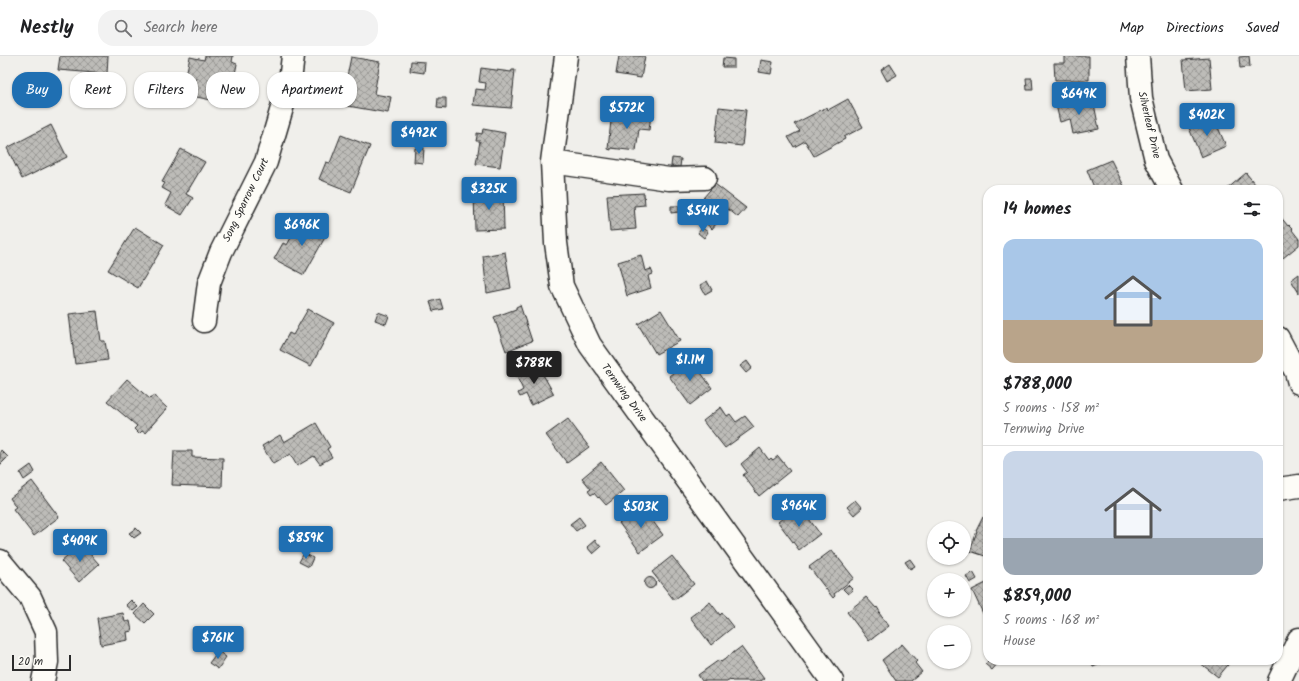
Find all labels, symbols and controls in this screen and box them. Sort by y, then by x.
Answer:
search box [98,10,378,46]
text: Nestly [20,13,74,43]
text: Search here [144,16,218,40]
icon: search [112,17,134,39]
text: Map [1119,17,1144,39]
text: Directions [1166,17,1224,39]
text: Saved [1246,17,1279,39]
chip: Buy [12,72,62,108]
chip: Rent [70,72,126,108]
chip: Filters [134,72,198,108]
chip: New [206,72,259,108]
chip: Apartment [267,72,357,108]
pin: $649K [1051,82,1107,116]
text: $649K [1061,84,1097,105]
street label: Silverleaf Drive [1133,90,1166,161]
pin: $572K [599,96,655,130]
text: $572K [609,98,645,119]
pin: $402K [1179,103,1235,137]
text: $402K [1189,105,1225,126]
pin: $492K [391,121,447,155]
text: $492K [401,123,437,144]
street label: Song Sparrow Court [218,154,274,245]
pin: $325K [461,177,517,211]
text: $325K [471,179,507,200]
text: 14 homes [1003,196,1071,223]
icon: filters [1241,198,1263,220]
pin: $541K [675,199,731,233]
text: $541K [686,201,720,222]
pin: $696K [274,213,330,247]
text: $696K [284,215,320,236]
icon: home [1097,265,1169,337]
pin: $1.1M [662,348,718,382]
text: $1.1M [676,350,704,371]
pin: $788K [506,351,562,385]
text: $788K [516,353,553,374]
street label: Ternwing Drive [596,360,652,426]
text: $788,000 [1003,371,1072,398]
text: 5 rooms · 158 m² [1003,398,1099,419]
text: Ternwing Drive [1003,419,1084,440]
icon: home [1097,477,1169,549]
pin: $964K [771,494,827,528]
pin: $503K [613,495,669,529]
text: $964K [781,496,817,517]
text: $503K [623,497,659,518]
map controls [927,521,971,669]
button: locate [927,521,971,565]
pin: $859K [278,526,334,560]
text: $859K [288,528,324,549]
pin: $409K [52,529,108,563]
text: $409K [62,531,98,552]
button: + [927,573,971,617]
text: $859,000 [1003,583,1071,610]
text: 5 rooms · 168 m² [1003,610,1099,631]
button: − [927,625,971,669]
pin: $761K [190,626,246,660]
text: $761K [202,628,234,649]
text: House [1003,631,1035,652]
scale bar [12,653,71,672]
text: 20 m [18,653,43,671]

